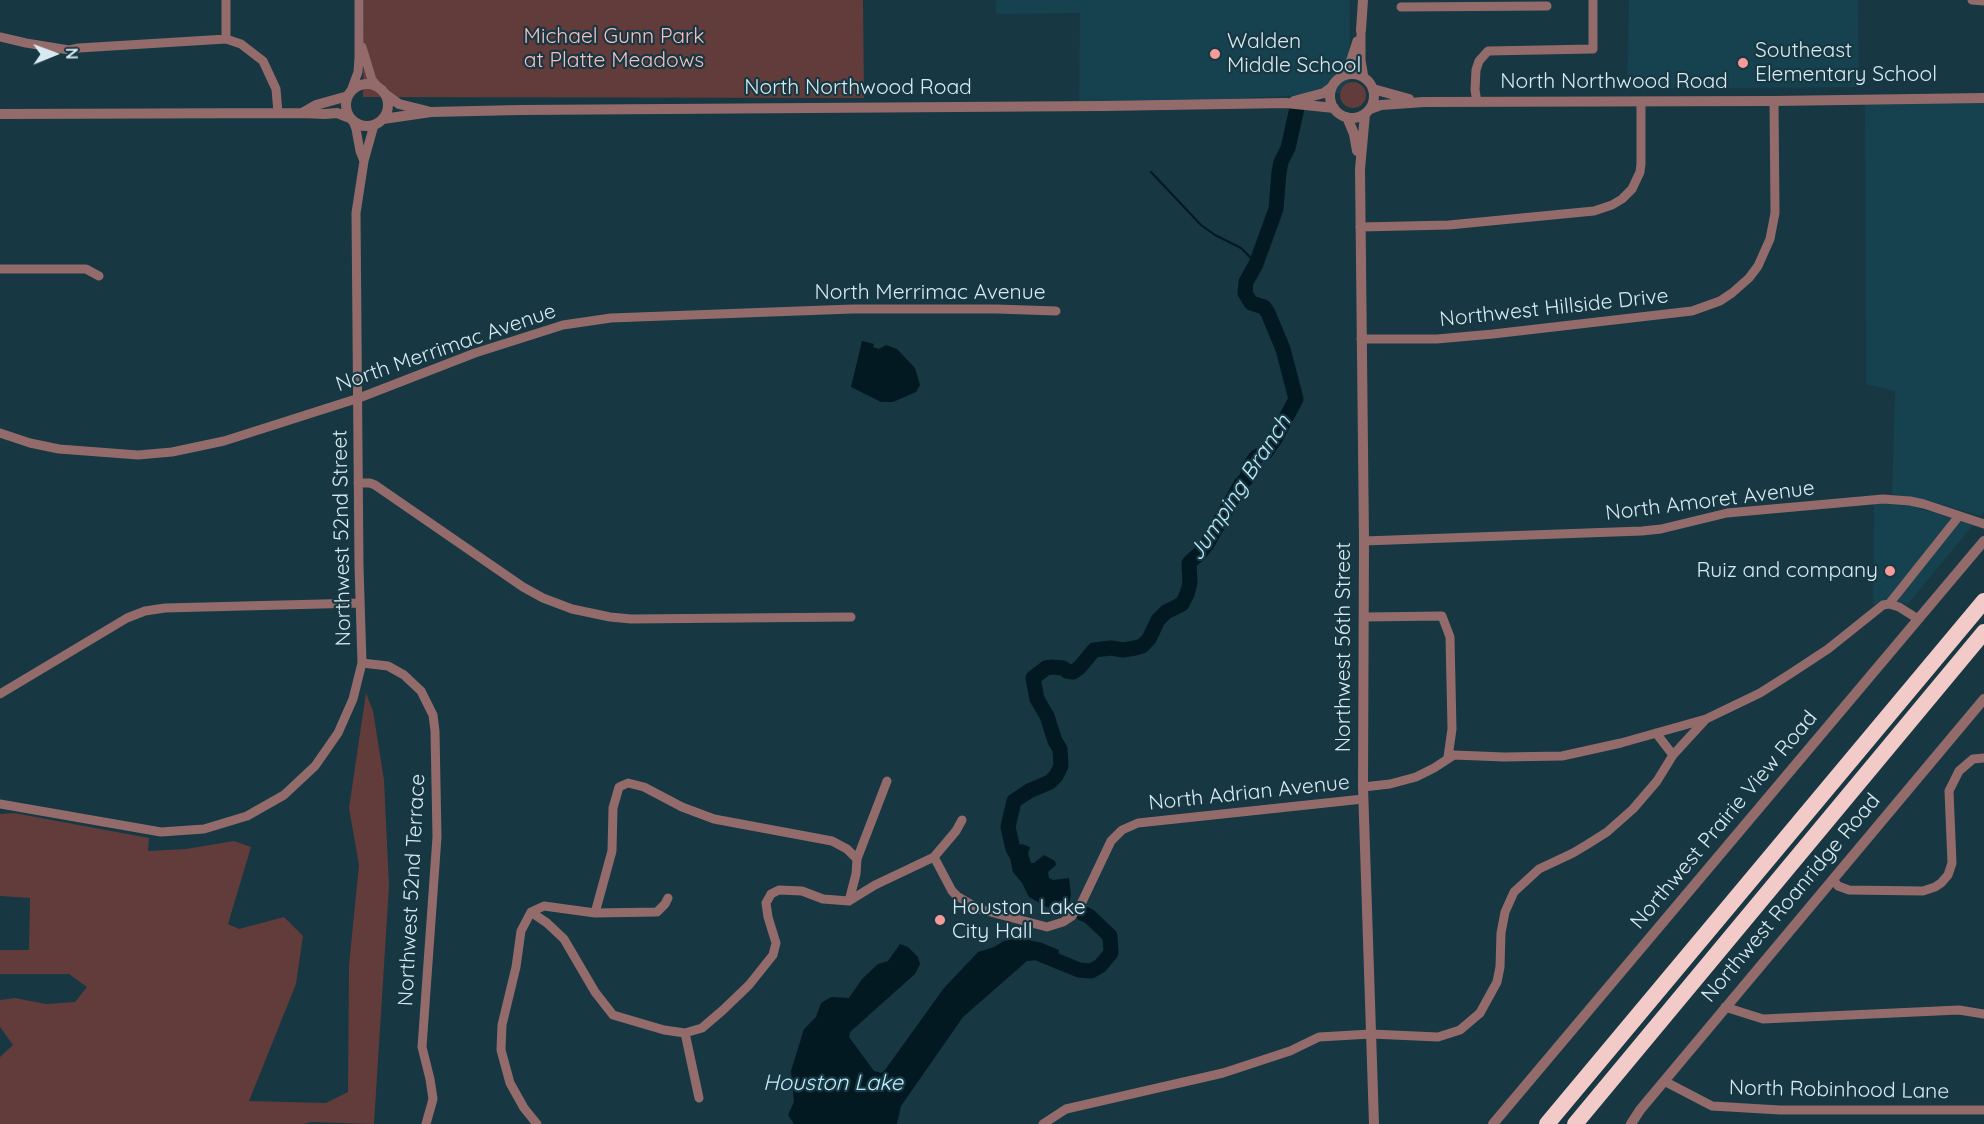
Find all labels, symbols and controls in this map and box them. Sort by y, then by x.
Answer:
north arrow [24,24,84,84]
park label: Michael Gunn Park at Platte Meadows [524,24,704,74]
place label: Walden Middle School [1227,29,1361,79]
place label: Southeast Elementary School [1755,38,1937,88]
marker: Walden Middle School [1208,47,1222,61]
text: N [62,48,82,60]
marker: Southeast Elementary School [1736,56,1750,70]
street label: North Northwood Road [1500,69,1728,95]
street label: North Northwood Road [744,75,972,101]
street label: North Merrimac Avenue [814,280,1046,306]
street label: Northwest Hillside Drive [1438,283,1670,333]
street label: North Merrimac Avenue [333,298,559,398]
water label: Jumping Branch [1183,410,1297,566]
street label: Northwest 52nd Street [328,430,356,646]
street label: North Amoret Avenue [1604,476,1816,526]
street label: Northwest 56th Street [1331,542,1357,752]
place label: Ruiz and company [1696,558,1878,584]
marker: Ruiz and company [1883,564,1897,578]
street label: Northwest Prairie View Road [1625,706,1823,934]
street label: North Adrian Avenue [1147,770,1351,816]
street label: Northwest 52nd Terrace [393,773,431,1007]
street label: Northwest Roanridge Road [1696,789,1886,1007]
place label: Houston Lake City Hall [952,895,1086,945]
marker: Houston Lake City Hall [933,913,947,927]
water label: Houston Lake [763,1070,903,1096]
street label: North Robinhood Lane [1729,1075,1949,1105]

